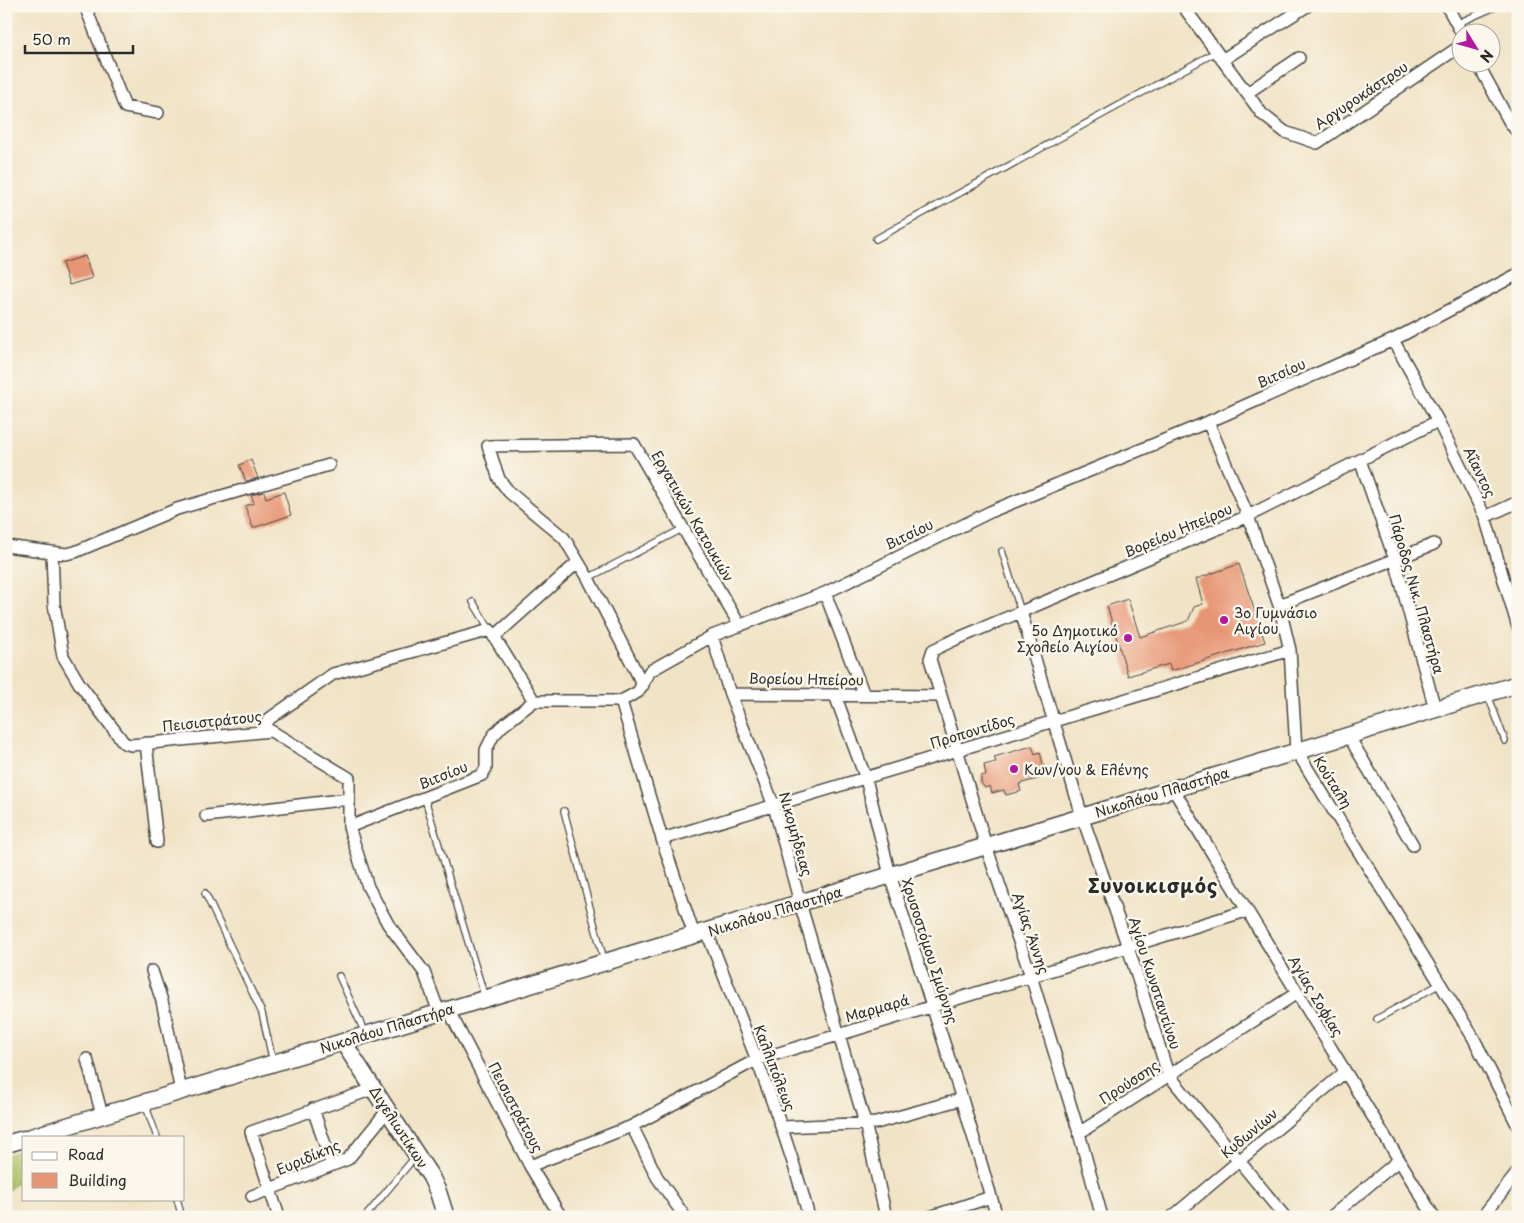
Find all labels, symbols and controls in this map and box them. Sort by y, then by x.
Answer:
scale bar [25,22,132,54]
north arrow [1452,22,1502,72]
text: 50 m [32,27,71,50]
text: N [1475,45,1499,67]
street label: Αργυροκάστρου [1310,56,1412,134]
street label: Βιτσίου [1253,353,1309,393]
street label: Αΐαντος [1459,443,1501,501]
street label: Εργατικών Κατοικιών [647,446,739,586]
street label: Βορείου Ηπείρου [1121,498,1235,562]
street label: Πάροδος Νικ. Πλαστήρα [1384,512,1450,676]
street label: Βιτσίου [881,513,937,555]
place label: 3ο Γυμνάσιο Αιγίου [1234,602,1317,639]
marker: 3ο Γυμνάσιο Αιγίου [1218,614,1230,626]
place label: 5ο Δημοτικό Σχολείο Αιγίου [1017,620,1118,657]
marker: 5ο Δημοτικό Σχολείο Αιγίου [1122,632,1134,644]
street label: Βορείου Ηπείρου [748,667,864,691]
street label: Πεισιστράτους [161,705,263,737]
street label: Προποντίδος [927,708,1017,754]
street label: Κούταλη [1309,752,1357,812]
street label: Βιτσίου [415,756,471,794]
place label: Κων/νου & Ελένης [1024,759,1149,780]
street label: Νικολάου Πλαστήρα [1092,762,1232,822]
marker: Κων/νου & Ελένης [1008,763,1020,775]
street label: Νικομήδειας [774,789,818,879]
district label: Συνοικισμός [1088,871,1218,899]
street label: Χρυσοστόμου Σμύρνης [896,875,964,1027]
street label: Νικολάου Πλαστήρα [705,881,845,941]
street label: Αγίας Άννης [1007,889,1055,977]
street label: Αγίου Κωνσταντίνου [1124,914,1186,1052]
street label: Αγίας Σοφίας [1283,951,1349,1041]
street label: Μαρμαρά [842,989,912,1027]
street label: Νικολάου Πλαστήρα [317,998,457,1058]
street label: Καλλιπόλεως [749,1022,801,1114]
street label: Προύσσης [1095,1055,1163,1109]
street label: Πεισιστράτους [483,1058,549,1156]
street label: Διγελιωτίκων [364,1082,434,1172]
street label: Κυδωνίων [1216,1103,1282,1163]
street label: Ευριδίκης [273,1134,343,1180]
legend [22,1136,185,1200]
text: Road [68,1142,104,1165]
text: Building [68,1168,127,1191]

